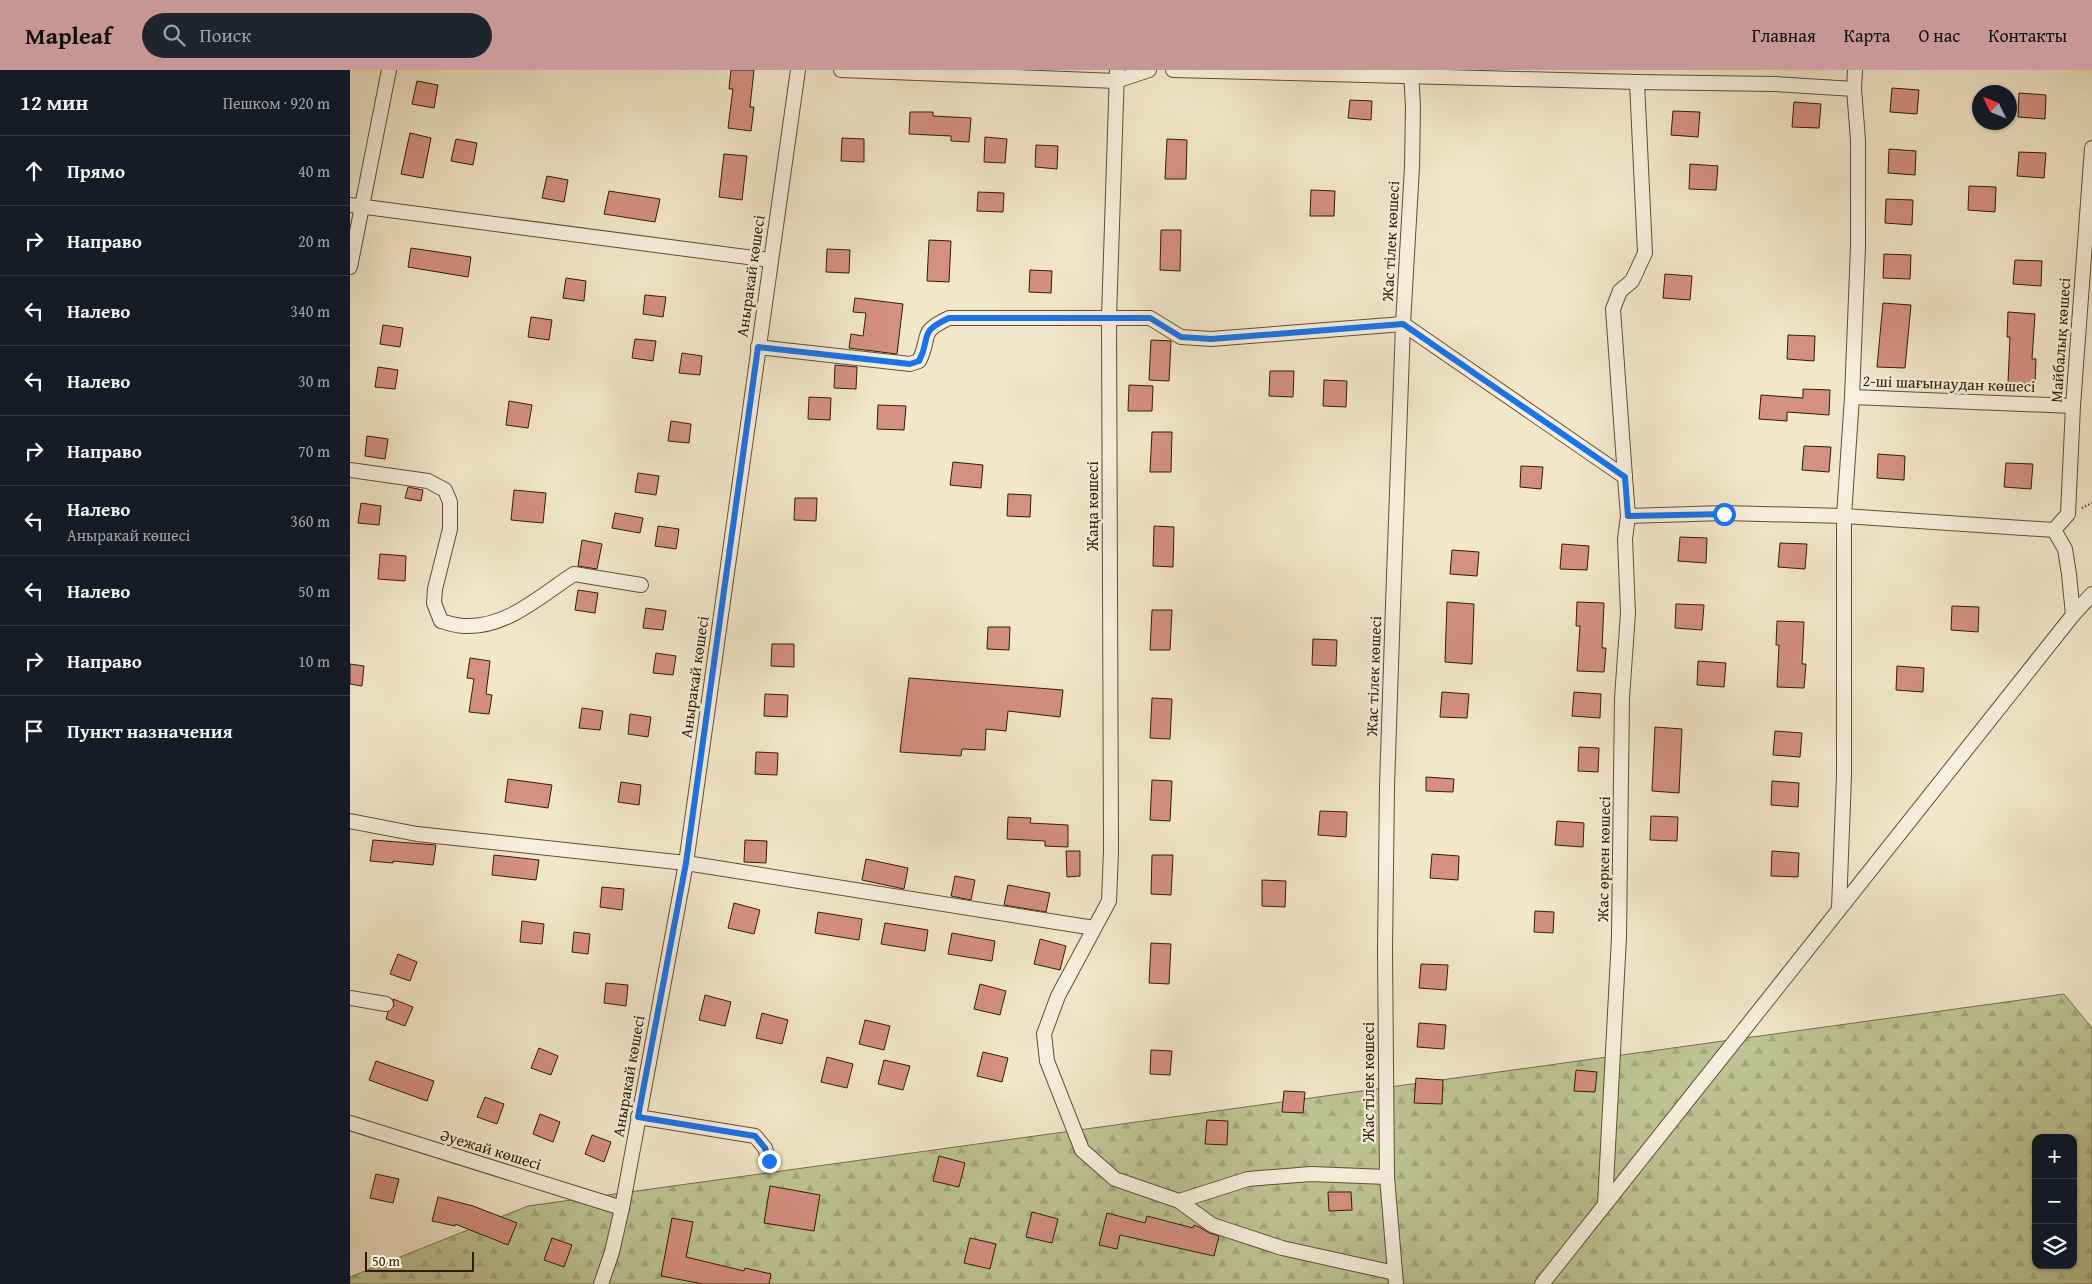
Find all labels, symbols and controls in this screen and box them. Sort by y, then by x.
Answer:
search box [142,13,492,58]
text: Mapleaf [25,18,112,53]
icon: search [160,21,188,49]
text: Поиск [200,21,251,49]
text: Главная [1752,22,1816,49]
text: Карта [1844,22,1890,49]
text: О нас [1918,22,1960,49]
text: Контакты [1988,22,2067,49]
north arrow [1972,85,2017,130]
text: 12 мин [20,87,88,118]
text: Пешком · 920 m [223,91,330,115]
icon: ahead [20,157,48,185]
text: Прямо [67,157,125,185]
text: 40 m [298,159,330,183]
street label: Жас тілек көшесі [1375,180,1405,303]
street label: Аныракай көшесі [730,213,771,339]
icon: right [20,227,48,255]
text: Направо [67,227,142,255]
text: 20 m [298,229,330,253]
street label: Майбалық көшесі [2044,276,2076,403]
icon: left [20,297,48,325]
text: Налево [67,297,130,325]
text: 340 m [290,299,330,323]
icon: left [20,367,48,395]
text: Налево [67,367,130,395]
street label: 2-ші шағынаудан көшесі [1862,368,2036,398]
text: 30 m [298,369,330,393]
icon: right [20,437,48,465]
text: Направо [67,437,142,465]
text: 70 m [298,439,330,463]
street label: Жаңа көшесі [1080,460,1104,552]
text: Налево [67,495,130,523]
route start [1713,503,1736,526]
icon: left [20,507,48,535]
text: 360 m [290,509,330,533]
text: Аныракай көшесі [67,523,190,547]
icon: left [20,577,48,605]
text: Налево [67,577,130,605]
text: 50 m [298,579,330,603]
street label: Аныракай көшесі [674,614,715,740]
street label: Жас тілек көшесі [1359,615,1387,738]
icon: right [20,647,48,675]
text: Направо [67,647,142,675]
text: 10 m [298,649,330,673]
icon: arrive [20,717,48,745]
text: Пункт назначения [67,717,233,745]
street label: Жас өркен көшесі [1590,795,1616,923]
street label: Аныракай көшесі [605,1013,651,1139]
street label: Жас тілек көшесі [1356,1021,1380,1143]
street label: Әуежай көшесі [437,1122,545,1176]
map controls [2032,1134,2077,1269]
button: + [2032,1134,2077,1179]
route end [758,1150,781,1173]
button: − [2032,1179,2077,1224]
button: layers [2032,1224,2077,1269]
scale bar [365,1249,474,1272]
text: 50 m [372,1251,400,1271]

